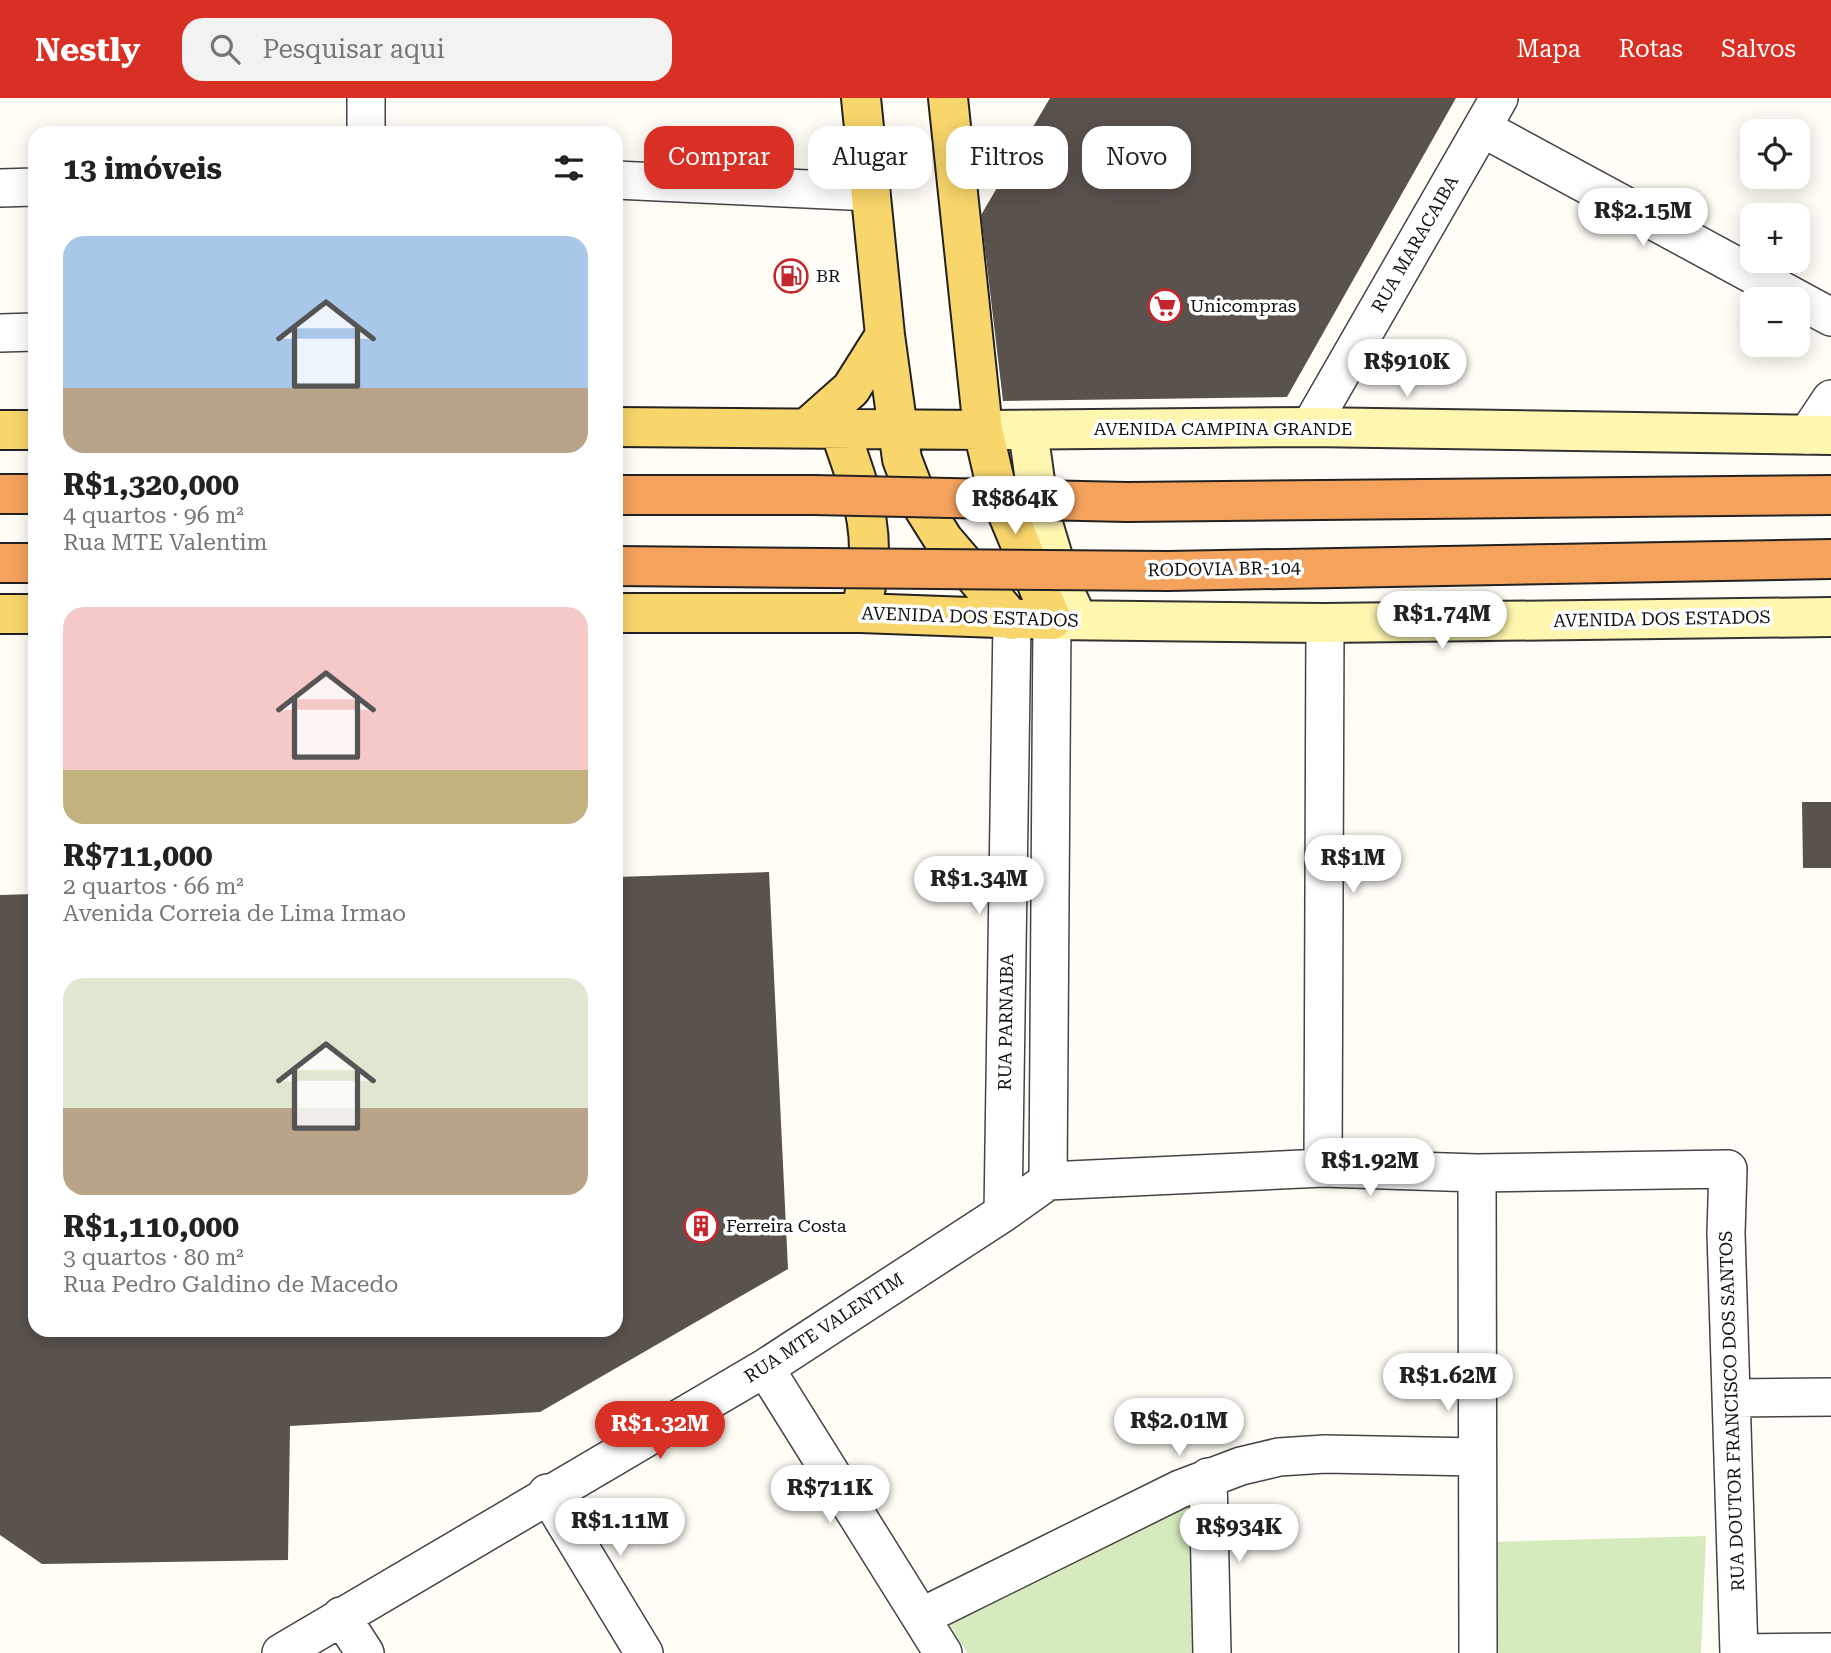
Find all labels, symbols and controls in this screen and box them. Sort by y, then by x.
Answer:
search box [182,18,672,81]
text: Nestly [35,30,140,69]
icon: search [206,30,244,68]
text: Pesquisar aqui [262,34,445,64]
text: Mapa [1517,35,1581,63]
text: Rotas [1619,35,1683,63]
text: Salvos [1721,35,1796,63]
map controls [1740,119,1810,357]
button: locate [1740,119,1810,189]
chip: Comprar [644,126,794,189]
chip: Alugar [808,126,932,189]
chip: Filtros [946,126,1068,189]
chip: Novo [1082,126,1191,189]
icon: filters [550,149,588,187]
text: 13 imóveis [63,151,222,186]
street label: RUA MARACAIBA [1367,171,1462,316]
pin: R$2.15M [1578,188,1708,248]
text: R$2.15M [1594,197,1692,224]
button: + [1740,203,1810,273]
fuel station icon: BR [772,257,810,295]
place label: BR [816,265,841,286]
icon: home [263,281,389,407]
supermarket icon: Unicompras [1146,287,1184,325]
button: − [1740,287,1810,357]
place label: Unicompras [1190,295,1296,316]
pin: R$910K [1350,340,1464,399]
text: R$910K [1364,348,1450,375]
street label: AVENIDA CAMPINA GRANDE [1094,418,1352,439]
text: R$1,320,000 [63,467,239,502]
pin: R$864K [958,476,1072,536]
text: R$864K [972,485,1058,512]
text: 4 quartos · 96 m² [63,502,244,529]
text: Rua MTE Valentim [63,529,268,556]
street label: RODOVIA BR-104 [1147,557,1301,580]
pin: R$1.74M [1377,592,1507,651]
text: R$1.74M [1393,600,1491,627]
street label: AVENIDA DOS ESTADOS [861,602,1079,631]
street label: AVENIDA DOS ESTADOS [1553,606,1771,631]
icon: home [263,652,389,778]
pin: R$1M [1312,836,1394,895]
text: R$711,000 [63,838,213,873]
text: R$1M [1320,844,1386,871]
pin: R$1.34M [914,856,1044,916]
text: R$1.34M [930,865,1028,892]
text: 2 quartos · 66 m² [63,873,244,900]
text: Avenida Correia de Lima Irmao [63,900,406,927]
street label: RUA PARNAIBA [994,953,1017,1091]
icon: home [263,1023,389,1149]
pin: R$1.92M [1305,1138,1435,1198]
text: R$1.92M [1321,1147,1419,1174]
building icon: Ferreira Costa [682,1207,720,1245]
text: R$1,110,000 [63,1209,239,1244]
place label: Ferreira Costa [726,1215,847,1236]
street label: RUA DOUTOR FRANCISCO DOS SANTOS [1715,1230,1748,1592]
text: 3 quartos · 80 m² [63,1244,244,1271]
street label: RUA MTE VALENTIM [740,1268,907,1387]
text: Rua Pedro Galdino de Macedo [63,1271,398,1298]
pin: R$1.62M [1383,1354,1513,1413]
text: R$1.62M [1399,1362,1497,1389]
pin: R$2.01M [1114,1398,1244,1458]
pin: R$1.32M [595,1402,725,1461]
text: R$2.01M [1130,1407,1228,1434]
text: R$1.32M [611,1410,709,1437]
pin: R$711K [773,1466,887,1525]
text: R$711K [787,1474,873,1501]
pin: R$1.11M [555,1498,685,1558]
pin: R$934K [1182,1504,1296,1564]
text: R$1.11M [571,1507,669,1534]
text: R$934K [1196,1513,1282,1540]

